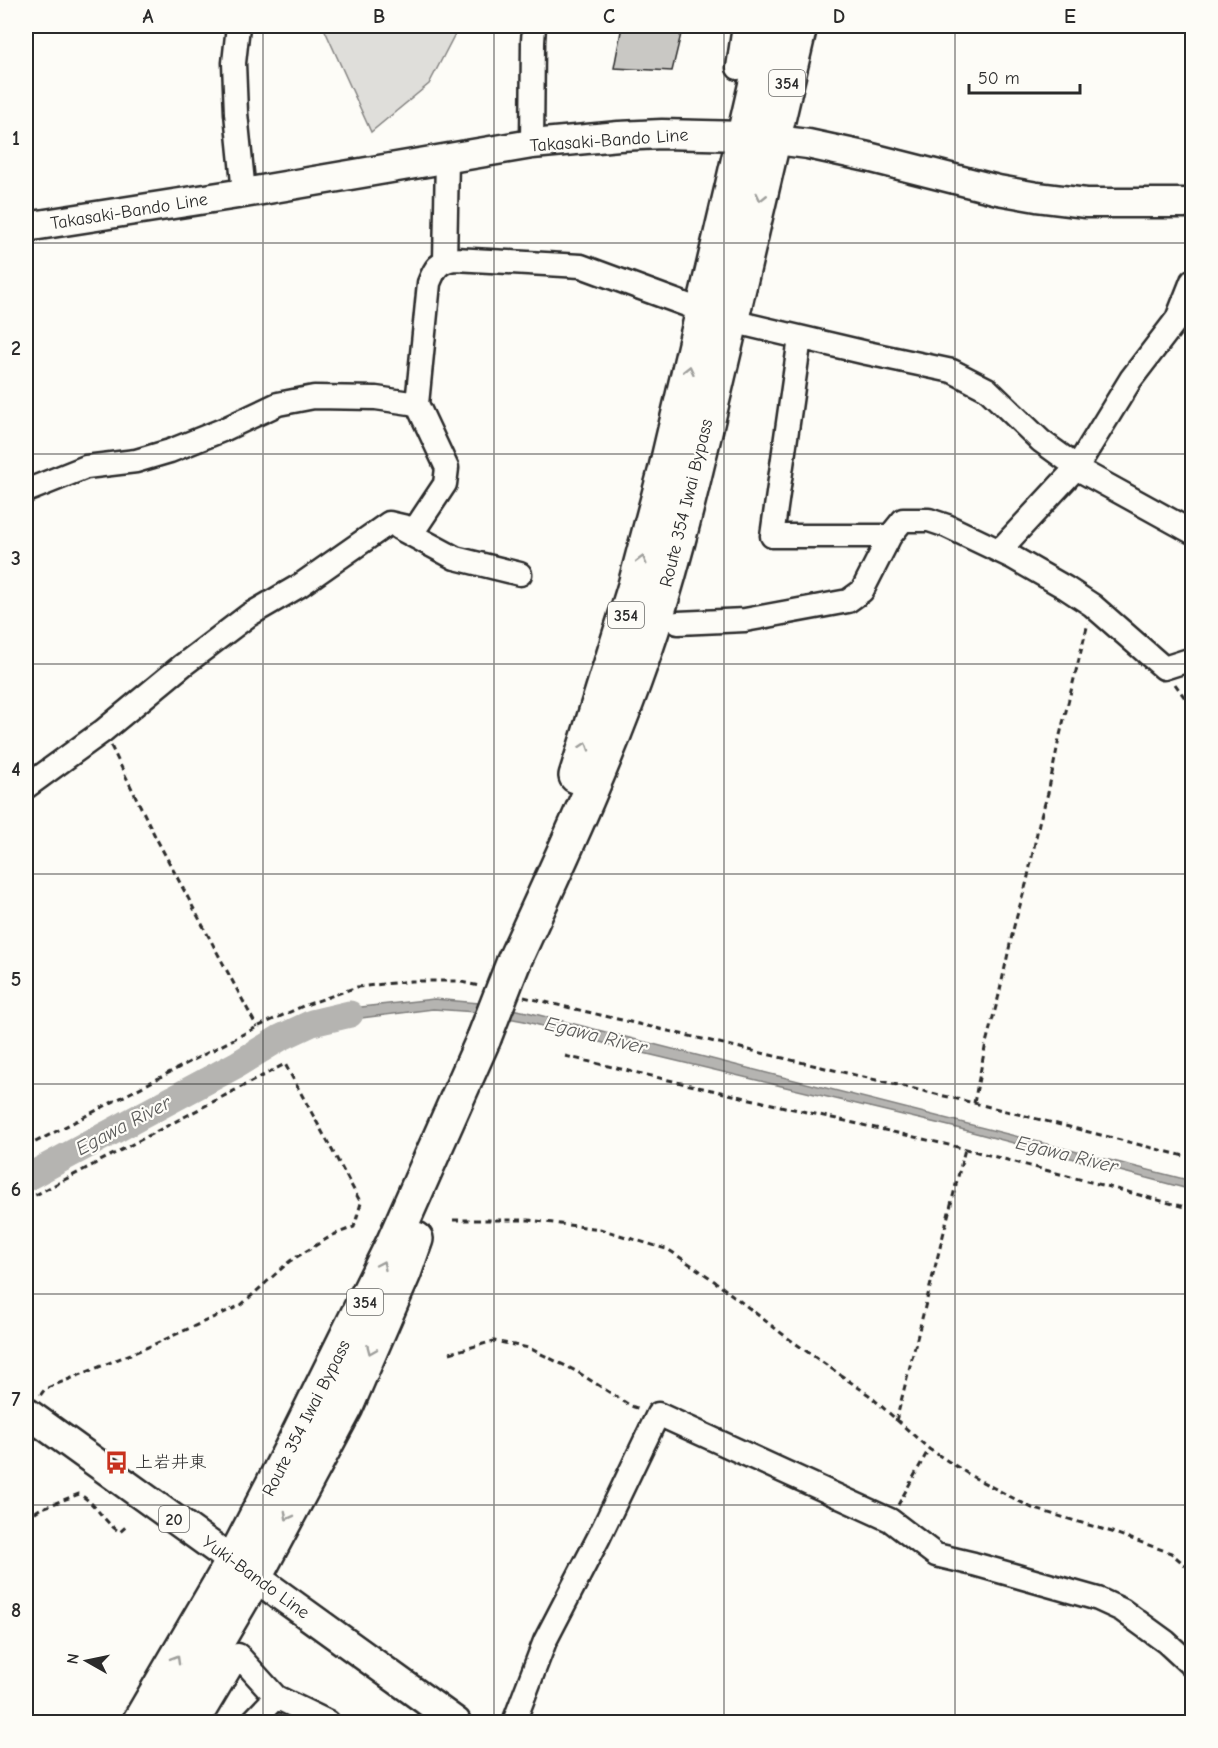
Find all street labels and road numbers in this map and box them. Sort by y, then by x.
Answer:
road number: 354 [769,70,805,96]
street label: Takasaki-Bando Line [529,124,689,157]
street label: Takasaki-Bando Line [49,189,209,234]
street label: Route 354 Iwai Bypass [655,417,718,589]
road number: 354 [608,602,644,628]
road number: 354 [347,1289,383,1315]
street label: Route 354 Iwai Bypass [258,1337,355,1500]
road number: 20 [159,1506,189,1532]
street label: Yuki-Bando Line [198,1531,313,1623]

